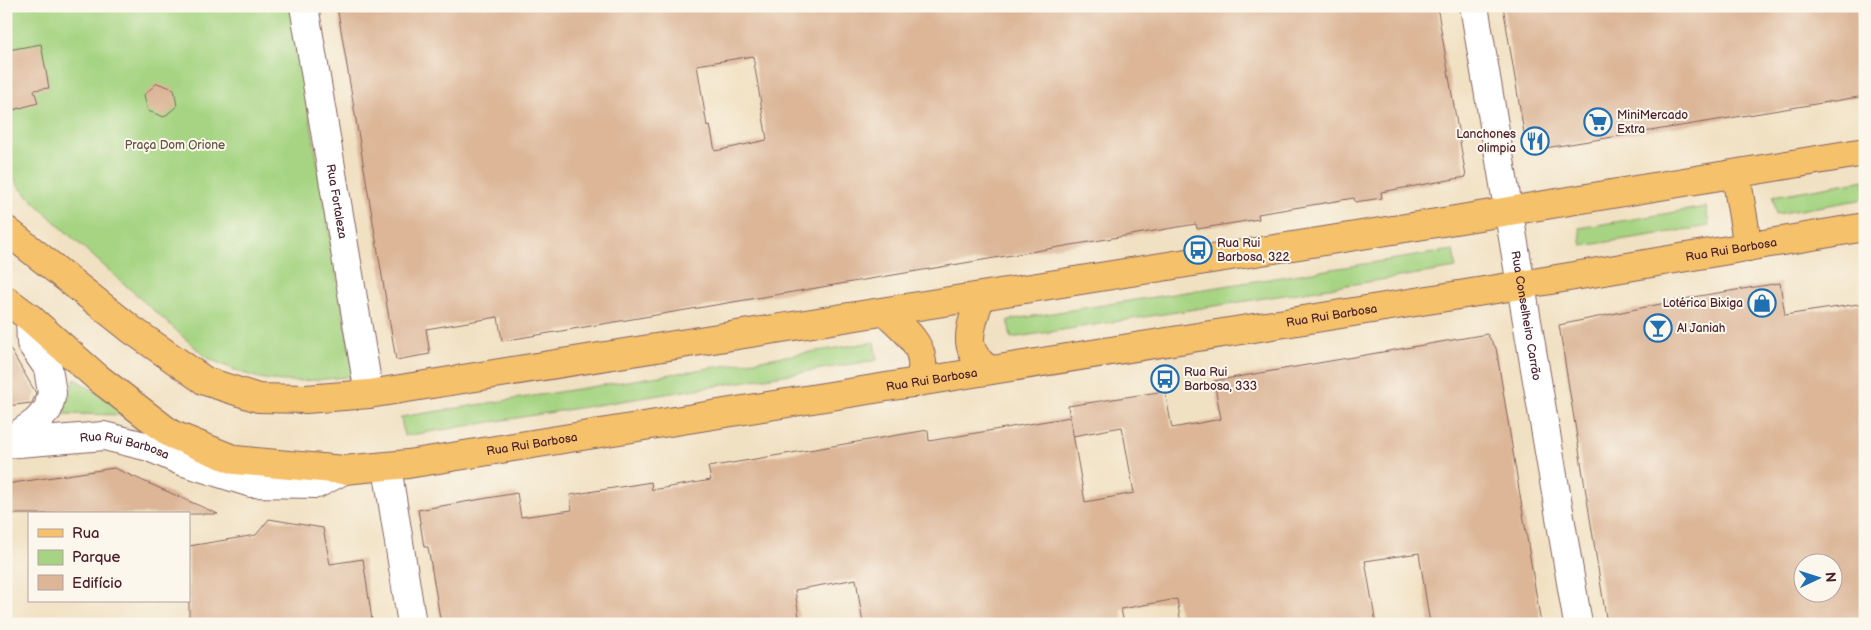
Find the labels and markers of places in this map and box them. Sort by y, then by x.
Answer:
supermarket icon: MiniMercado Extra [1583,107,1613,137]
place label: MiniMercado Extra [1617,108,1688,137]
restaurant icon: Lanchones olimpia [1520,126,1550,156]
place label: Lanchones olimpia [1456,127,1516,156]
bus stop icon: Rua Rui Barbosa, 322 [1183,235,1213,265]
place label: Rua Rui Barbosa, 322 [1217,236,1290,265]
shop icon: Lotérica Bixiga [1747,288,1777,318]
place label: Lotérica Bixiga [1662,296,1743,311]
bar icon: Al Janiah [1643,313,1673,343]
place label: Al Janiah [1677,321,1726,336]
bus stop icon: Rua Rui Barbosa, 333 [1150,364,1180,394]
place label: Rua Rui Barbosa, 333 [1184,365,1257,394]

